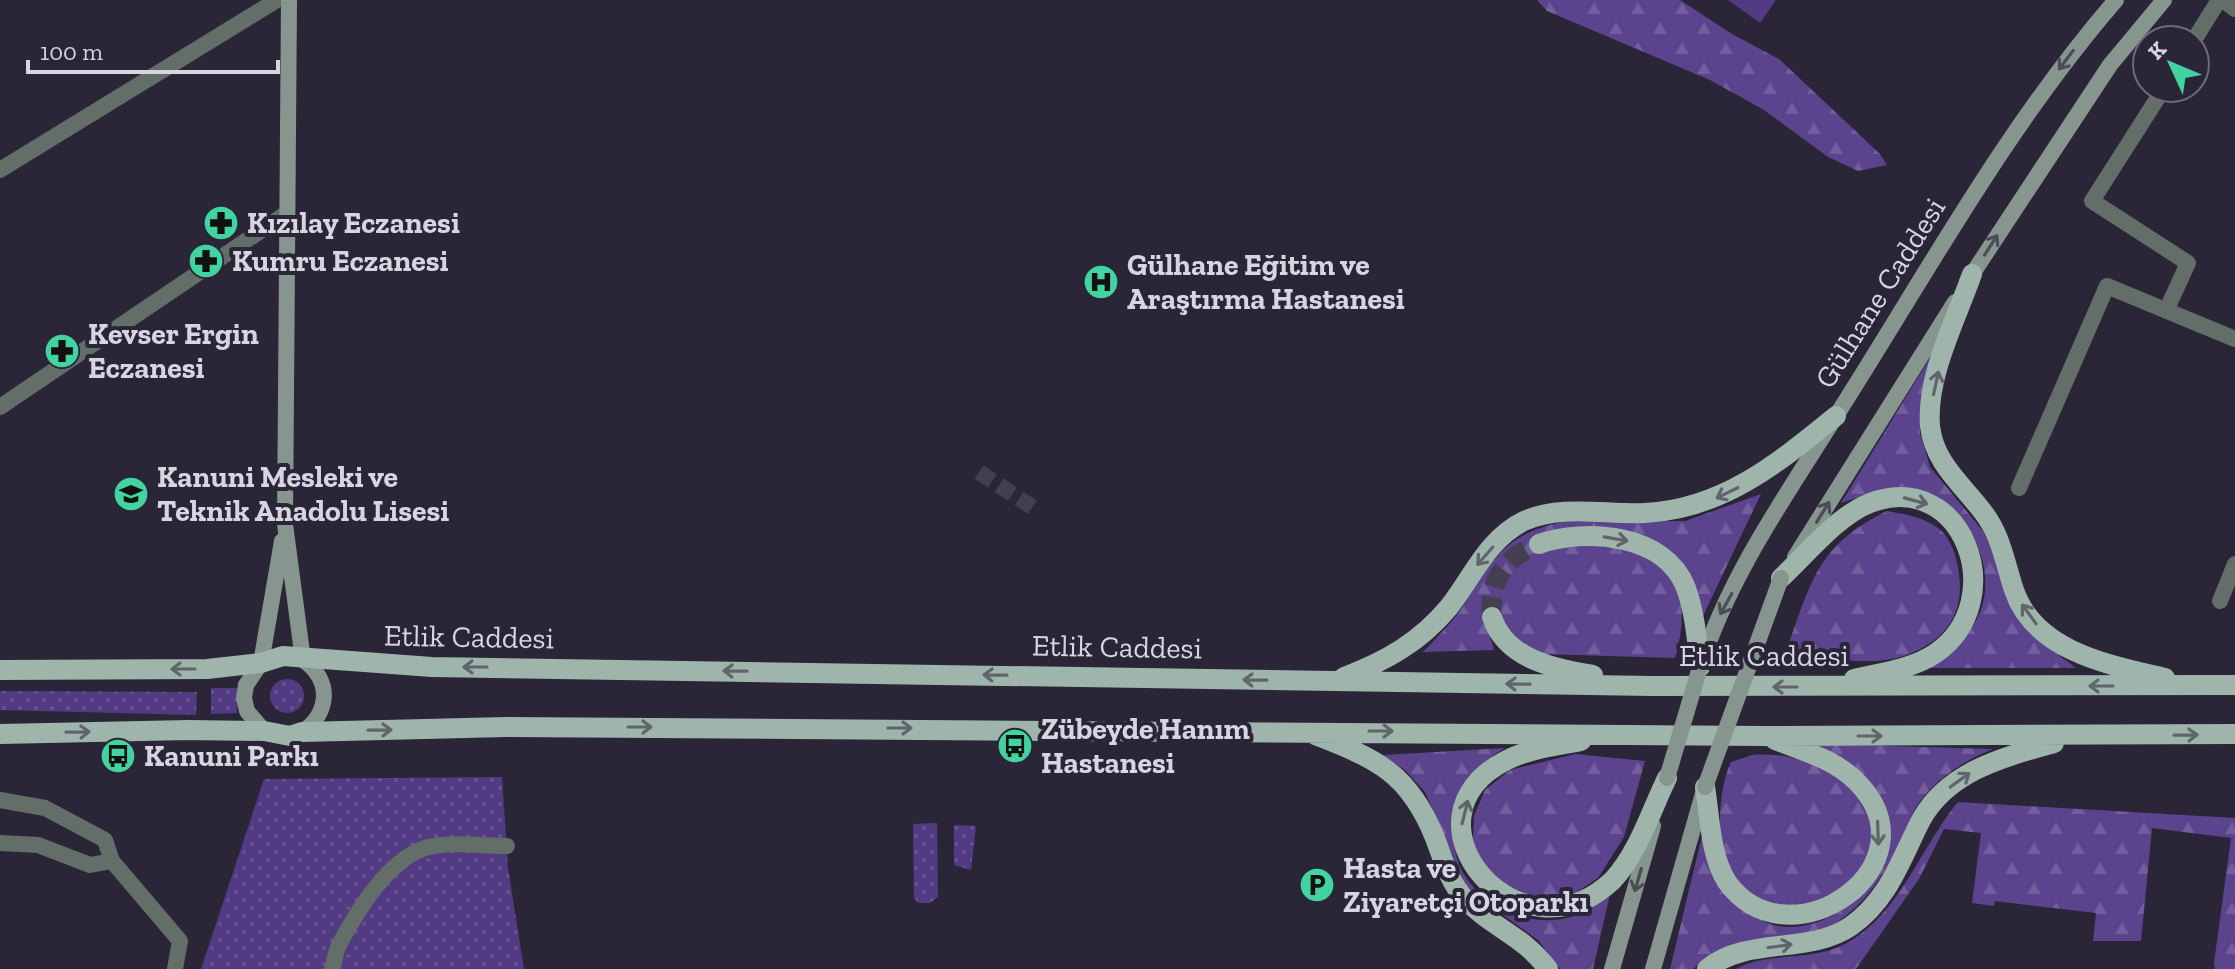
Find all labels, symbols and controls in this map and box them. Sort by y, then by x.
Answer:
scale bar [28,24,278,74]
north arrow [2131,24,2211,104]
text: K [2142,36,2172,65]
text: 100 m [40,37,103,66]
one-way arrow [2058,49,2075,70]
street label: Gülhane Caddesi [1807,191,1953,395]
pharmacy icon: Kızılay Eczanesi [202,204,240,242]
place label: Kızılay Eczanesi [247,205,460,241]
one-way arrow [1982,234,1999,256]
pharmacy icon: Kumru Eczanesi [187,242,225,280]
place label: Kumru Eczanesi [232,243,448,279]
place label: Gülhane Eğitim ve Araştırma Hastanesi [1127,247,1405,317]
hospital icon: Gülhane Eğitim ve Araştırma Hastanesi [1082,263,1120,301]
place label: Kevser Ergin Eczanesi [88,316,259,386]
pharmacy icon: Kevser Ergin Eczanesi [43,332,81,370]
one-way arrow [1929,371,1944,396]
place label: Kanuni Mesleki ve Teknik Anadolu Lisesi [157,459,449,529]
school or university icon: Kanuni Mesleki ve Teknik Anadolu Lisesi [112,475,150,513]
one-way arrow [1715,486,1739,501]
one-way arrow [1903,495,1928,510]
one-way arrow [1815,502,1832,524]
one-way arrow [1602,533,1628,548]
one-way arrow [1476,546,1494,566]
one-way arrow [1718,592,1733,616]
one-way arrow [2021,604,2038,625]
street label: Etlik Caddesi [384,618,554,656]
street label: Etlik Caddesi [1032,628,1202,666]
street label: Etlik Caddesi [1679,638,1849,674]
one-way arrow [462,659,489,675]
one-way arrow [170,661,197,677]
one-way arrow [722,663,749,679]
one-way arrow [982,668,1009,683]
one-way arrow [1242,672,1269,688]
one-way arrow [1505,676,1532,692]
one-way arrow [2088,678,2115,694]
one-way arrow [1772,679,1799,694]
place label: Zübeyde Hanım Hastanesi [1041,711,1250,781]
one-way arrow [626,719,653,735]
one-way arrow [886,720,913,736]
one-way arrow [366,723,393,738]
one-way arrow [1367,723,1394,739]
one-way arrow [64,725,91,740]
bus stop icon: Zübeyde Hanım Hastanesi [996,727,1034,765]
one-way arrow [2172,727,2199,742]
one-way arrow [1856,728,1883,744]
bus stop icon: Kanuni Parkı [99,737,137,775]
place label: Kanuni Parkı [144,738,319,774]
one-way arrow [1949,772,1970,789]
one-way arrow [1459,800,1474,826]
one-way arrow [1870,819,1885,845]
place label: Hasta ve Ziyaretçi Otoparkı [1343,850,1589,920]
parking icon: Hasta ve Ziyaretçi Otoparkı [1298,866,1336,904]
one-way arrow [1630,867,1644,892]
one-way arrow [1766,939,1793,954]

